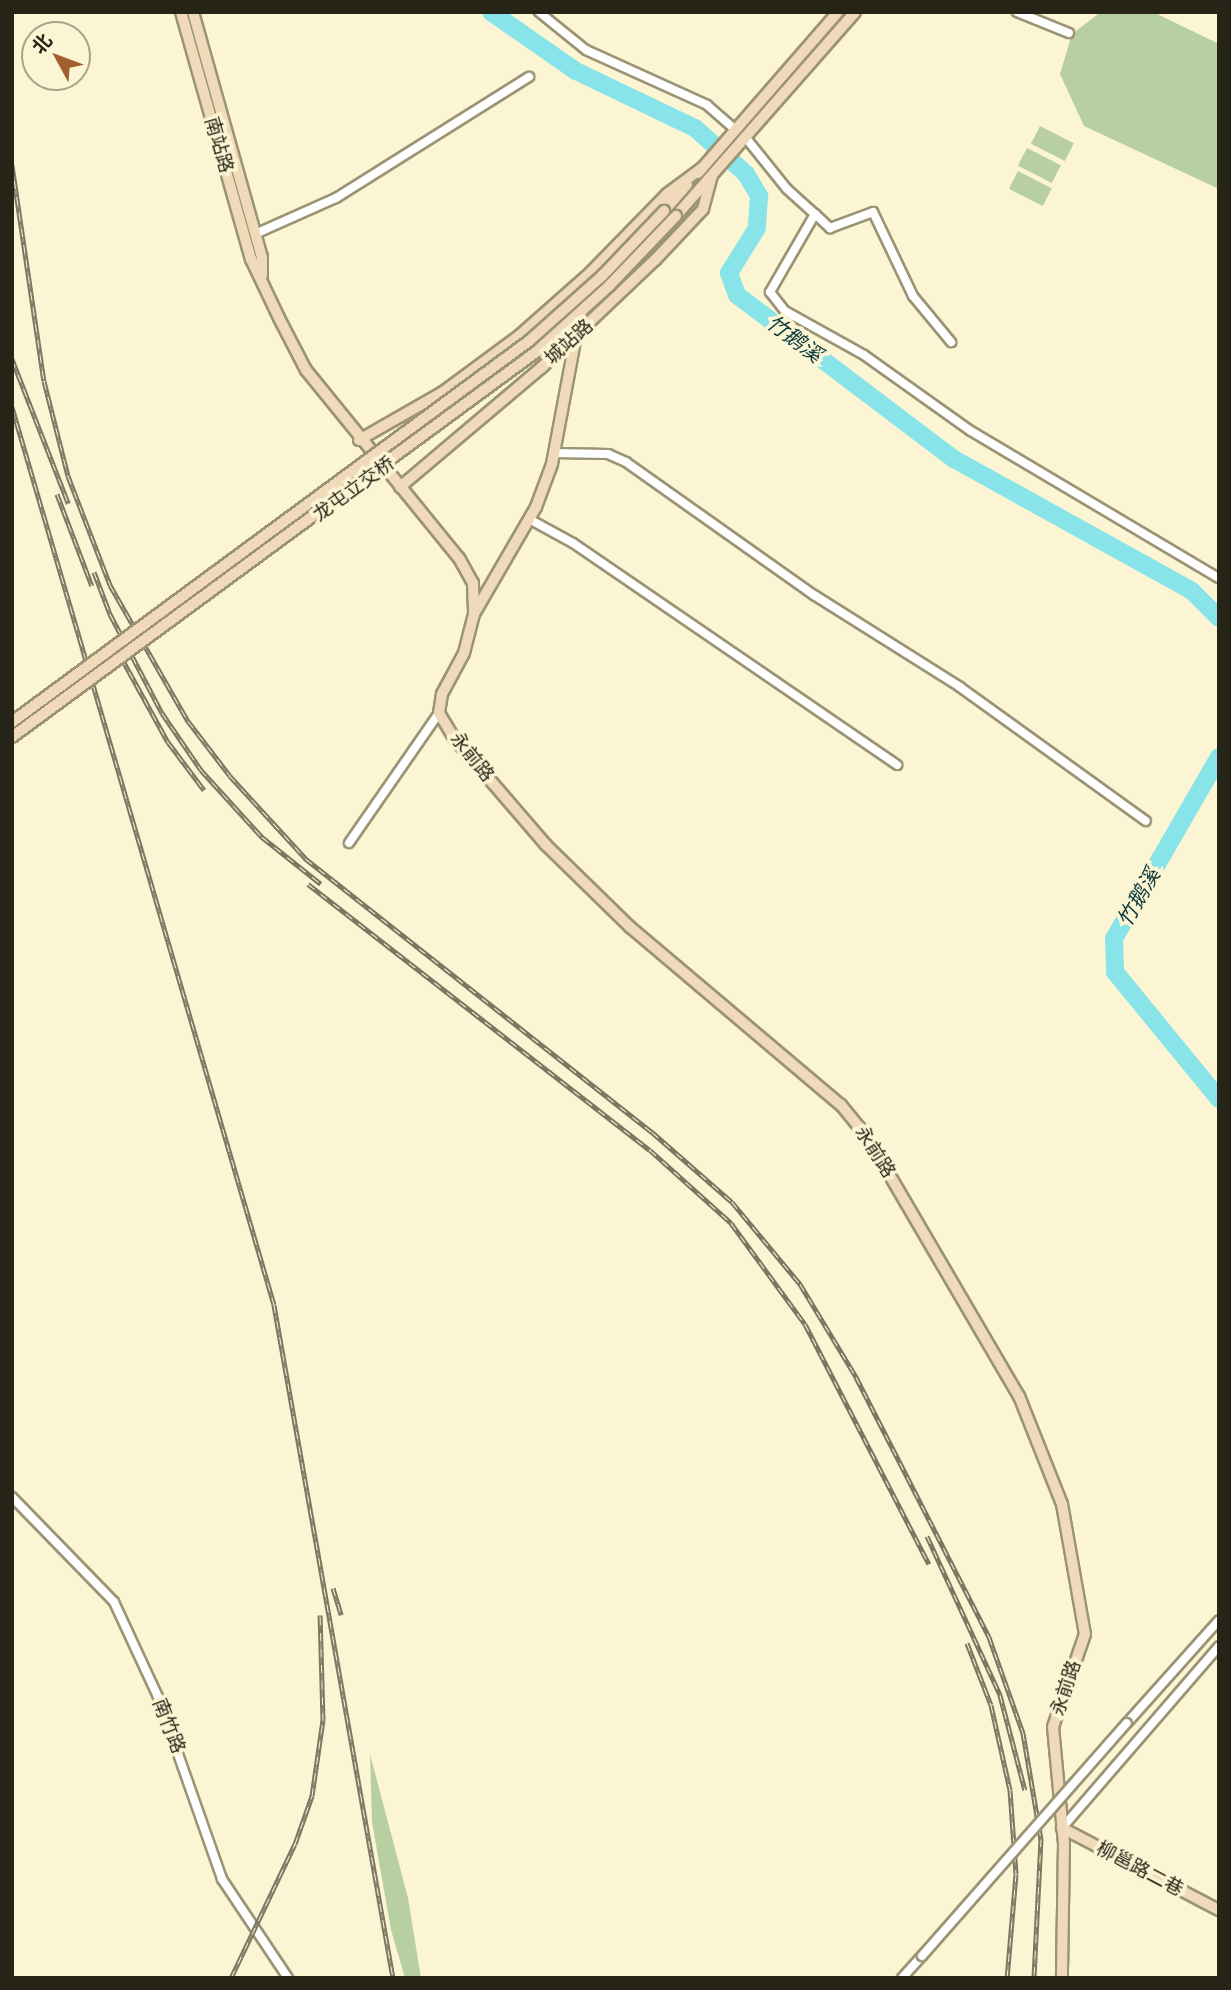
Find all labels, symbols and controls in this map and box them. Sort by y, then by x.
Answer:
north arrow [21,21,91,91]
text: 北 [27,29,56,58]
street label: 南站路 [200,114,238,176]
water label: 竹鹅溪 [762,309,828,367]
street label: 城站路 [540,314,598,370]
street label: 龙屯立交桥 [309,452,399,526]
street label: 永前路 [445,728,499,786]
water label: 竹鹅溪 [1111,863,1165,931]
street label: 永前路 [850,1122,900,1182]
street label: 永前路 [1046,1657,1086,1719]
street label: 南竹路 [148,1695,190,1757]
street label: 柳邕路二巷 [1093,1837,1187,1901]

